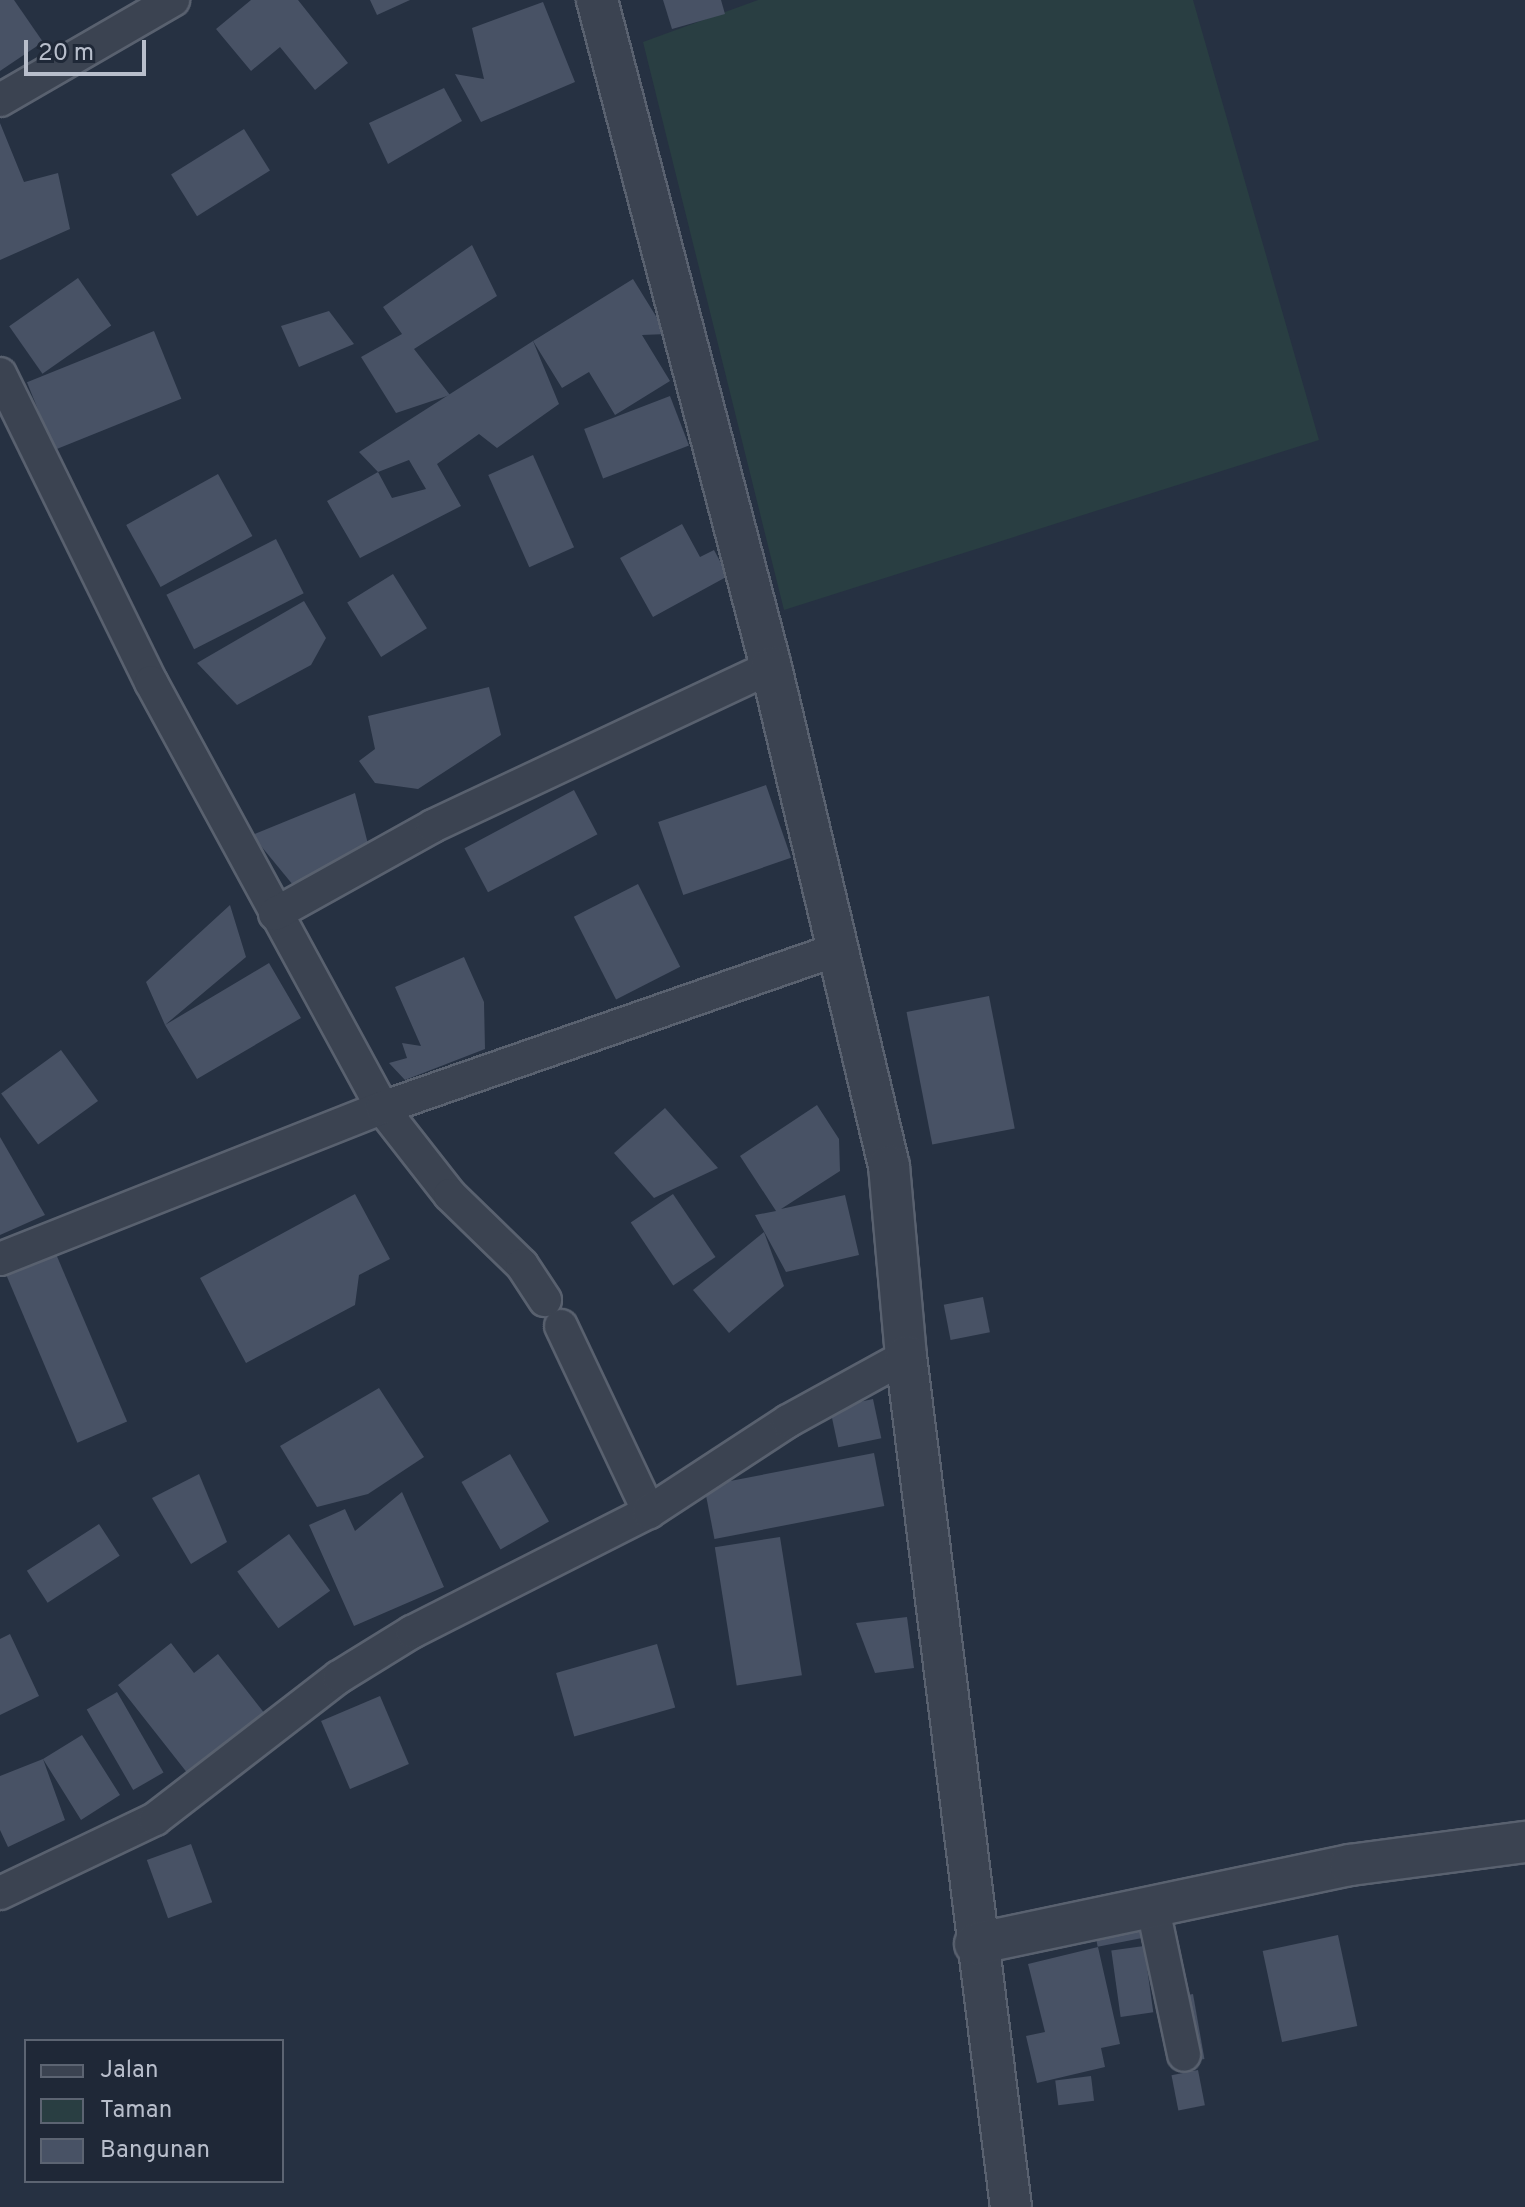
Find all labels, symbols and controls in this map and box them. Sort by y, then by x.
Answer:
scale bar [28,24,150,74]
text: 20 m [38,39,94,69]
legend [24,2039,284,2183]
text: Jalan [100,2056,158,2086]
text: Taman [100,2096,172,2126]
text: Bangunan [100,2136,210,2166]

